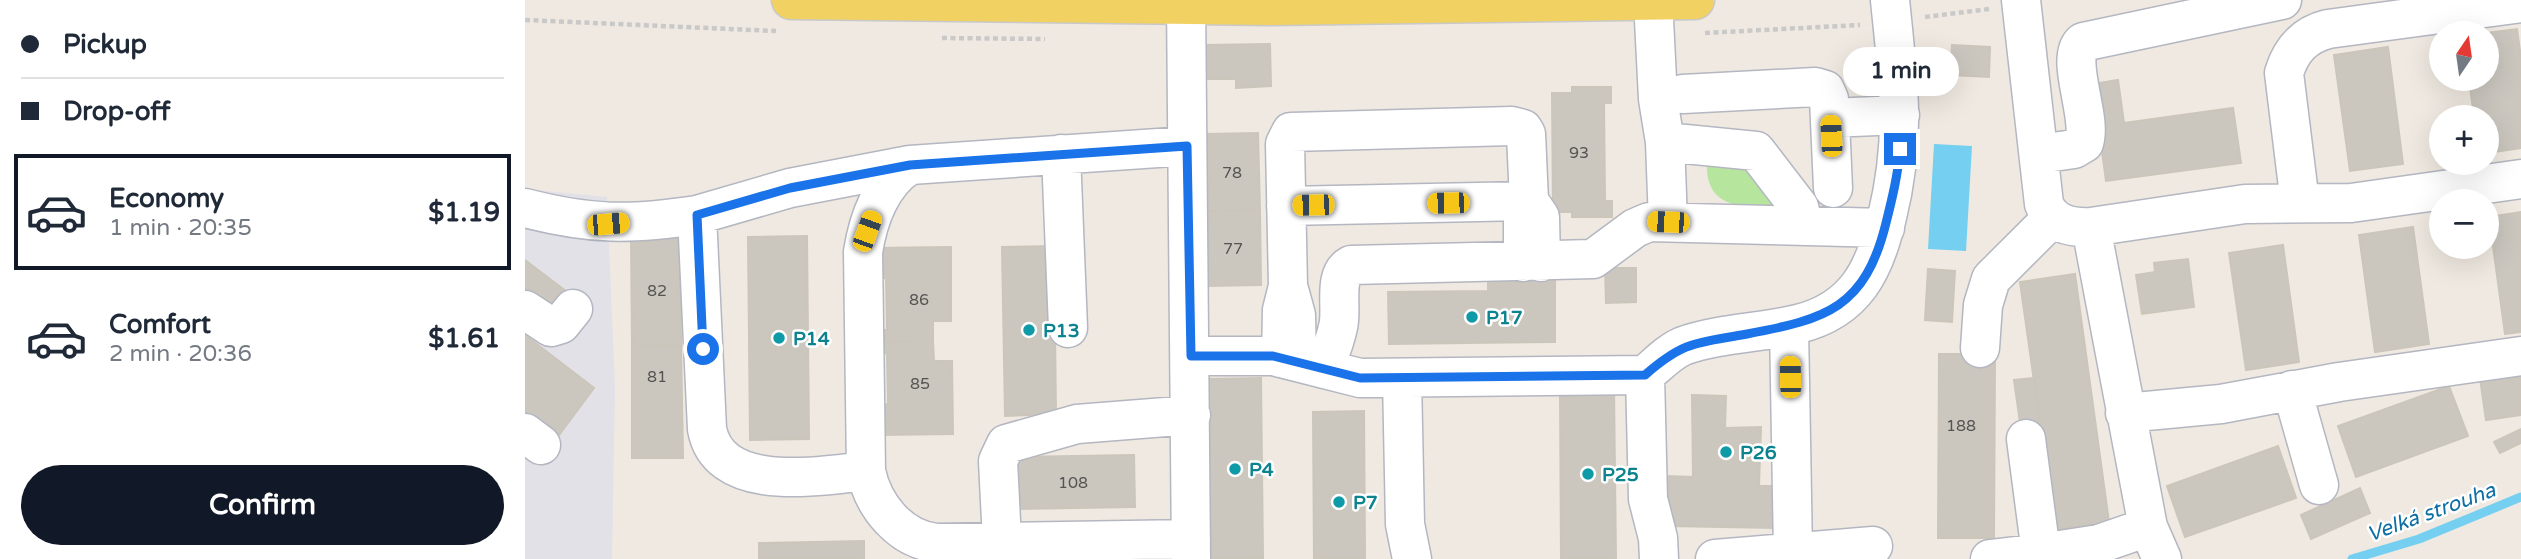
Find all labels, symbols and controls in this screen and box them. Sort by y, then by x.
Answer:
north arrow [2429,21,2499,91]
map controls [2429,21,2499,259]
text: Pickup [63,29,147,60]
callout: 1 min [1842,47,1958,96]
text: 1 min [1870,57,1932,85]
text: Drop-off [63,96,170,127]
button: + [2429,105,2499,175]
car [1820,114,1843,158]
route end [1884,133,1916,165]
house number: 93 [1569,143,1589,163]
house number: 78 [1222,163,1242,183]
icon: car [25,181,88,244]
text: Economy [109,183,224,214]
button: − [2429,189,2499,259]
car [1427,192,1470,214]
car [1292,194,1335,216]
text: $1.19 [428,197,500,228]
car [850,208,885,254]
car [1647,211,1690,233]
car [587,212,630,236]
text: 1 min · 20:35 [109,214,252,242]
house number: 77 [1223,239,1243,259]
house number: 82 [647,281,667,301]
house number: 86 [909,290,929,310]
icon: car [25,307,88,370]
place label: P17 [1486,307,1523,329]
text: Comfort [109,309,211,340]
marker: P17 [1464,309,1480,325]
place label: P13 [1043,320,1080,342]
marker: P13 [1021,322,1037,338]
text: $1.61 [428,323,500,354]
place label: P14 [793,328,830,350]
marker: P14 [771,330,787,346]
route start [687,333,719,365]
text: 2 min · 20:36 [109,340,252,368]
car [1780,356,1801,398]
house number: 81 [647,367,667,387]
house number: 85 [910,374,930,394]
house number: 188 [1946,416,1976,436]
place label: P26 [1740,442,1777,464]
marker: P26 [1718,444,1734,460]
place label: P4 [1249,459,1274,481]
marker: P4 [1227,461,1243,477]
place label: P25 [1602,464,1639,486]
button: Confirm [21,465,504,545]
marker: P25 [1580,466,1596,482]
house number: 108 [1058,473,1088,493]
water label: Velká strouha [2363,477,2500,547]
place label: P7 [1353,492,1378,514]
marker: P7 [1331,494,1347,510]

